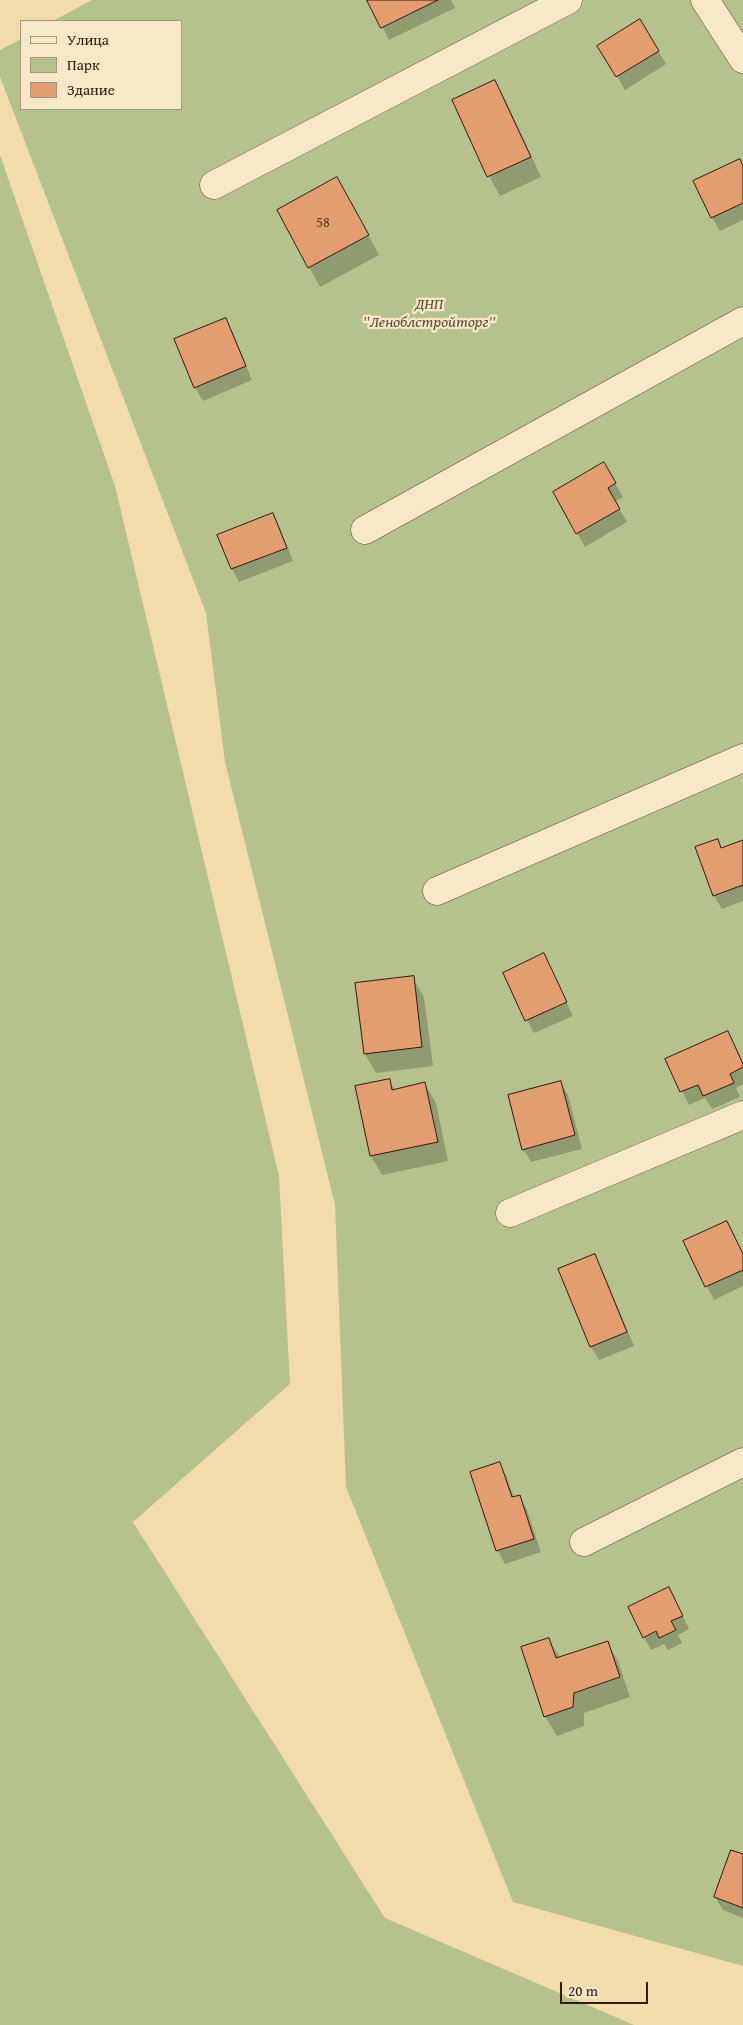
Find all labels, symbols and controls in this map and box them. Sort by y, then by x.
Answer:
legend [20,20,182,110]
text: Улица [67,29,109,50]
text: Парк [67,54,100,75]
text: Здание [67,79,115,100]
house number: 58 [316,215,330,231]
park label: ДНП ''Леноблстройторг'' [363,295,495,333]
scale bar [563,1972,650,2004]
text: 20 m [568,1980,598,2001]

